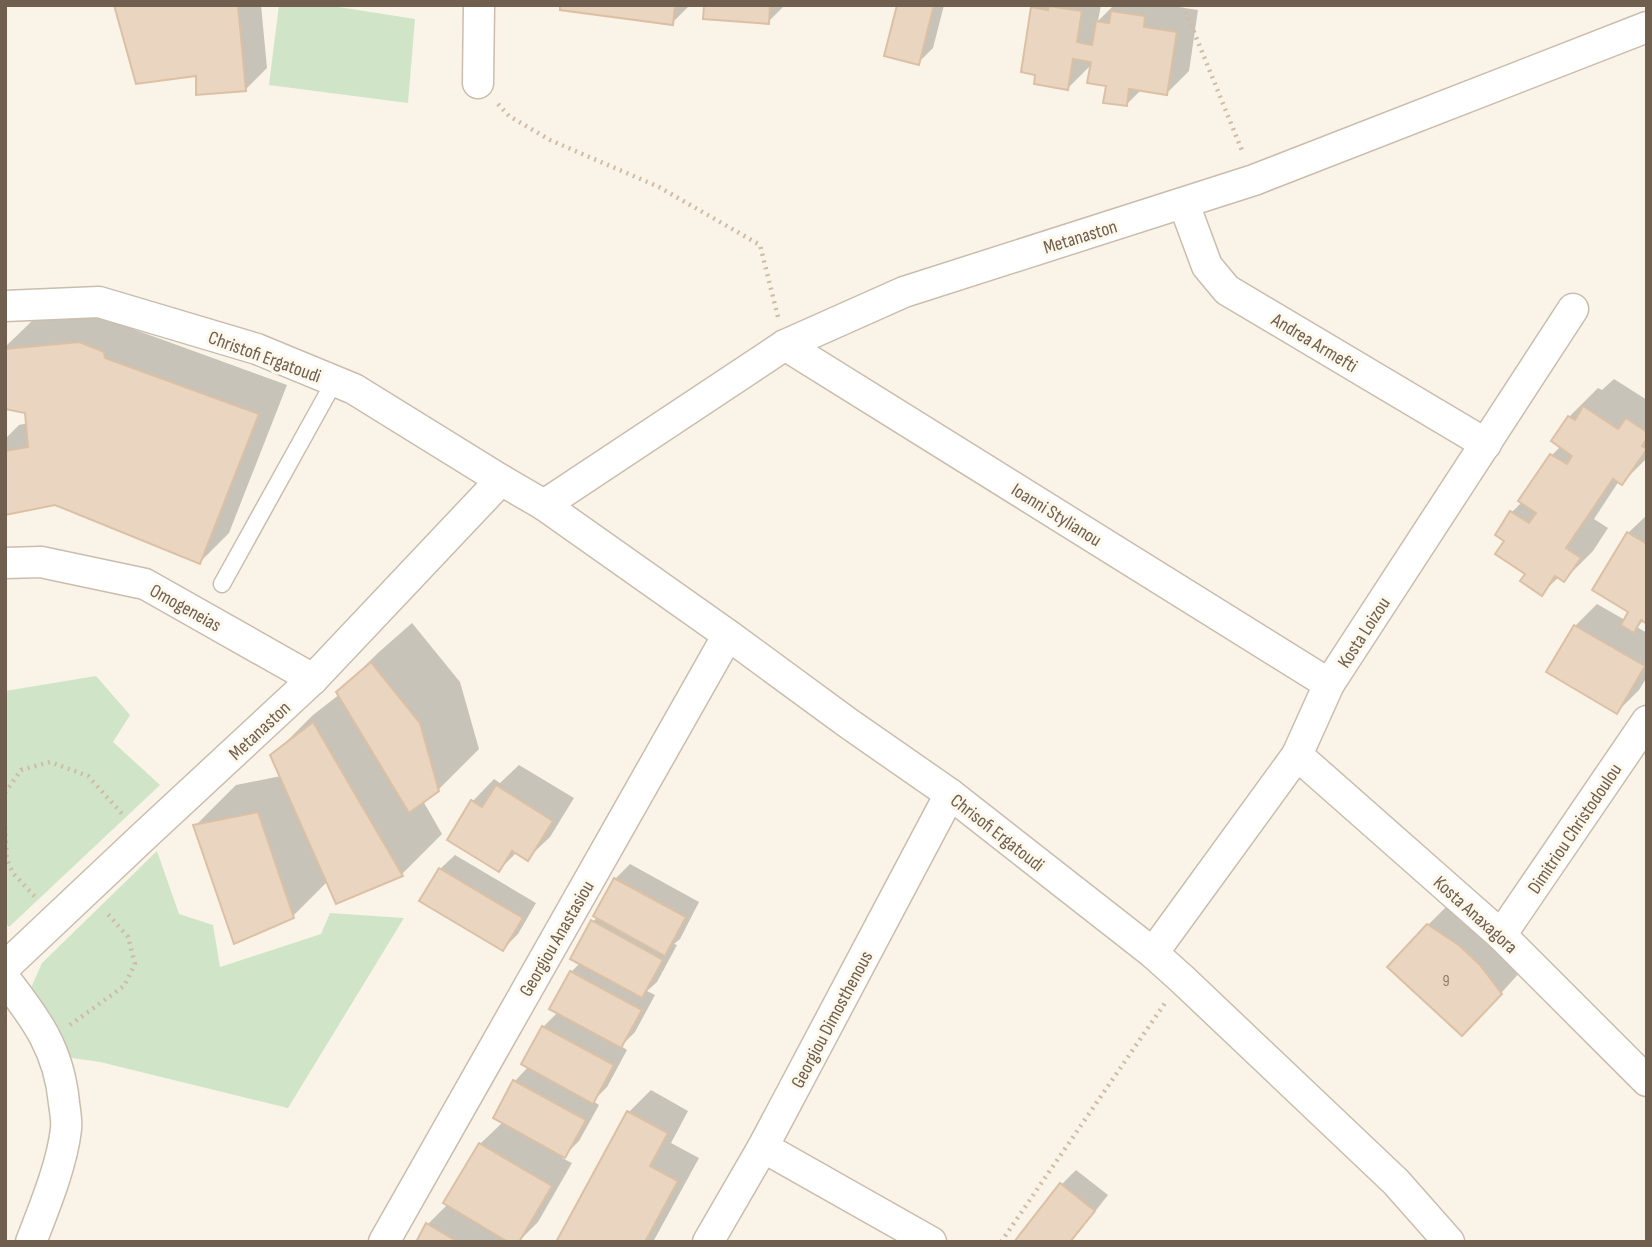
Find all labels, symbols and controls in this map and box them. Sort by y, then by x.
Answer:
street label: Metanaston [1041,215,1120,260]
street label: Andrea Armefti [1266,308,1361,378]
street label: Christofi Ergatoudi [205,326,324,388]
street label: Ioanni Stylianou [1007,479,1106,552]
street label: Omogeneias [146,579,225,637]
street label: Kosta Loizou [1333,593,1396,672]
street label: Metanaston [224,697,296,765]
street label: Dimitriou Christodoulou [1523,759,1627,898]
street label: Chrisofi Ergatoudi [946,789,1049,877]
street label: Kosta Anaxagora [1428,871,1522,959]
street label: Georgiou Anastasiou [515,877,600,1001]
street label: Georgiou Dimosthenous [786,947,878,1092]
house number: 9 [1442,972,1450,991]

